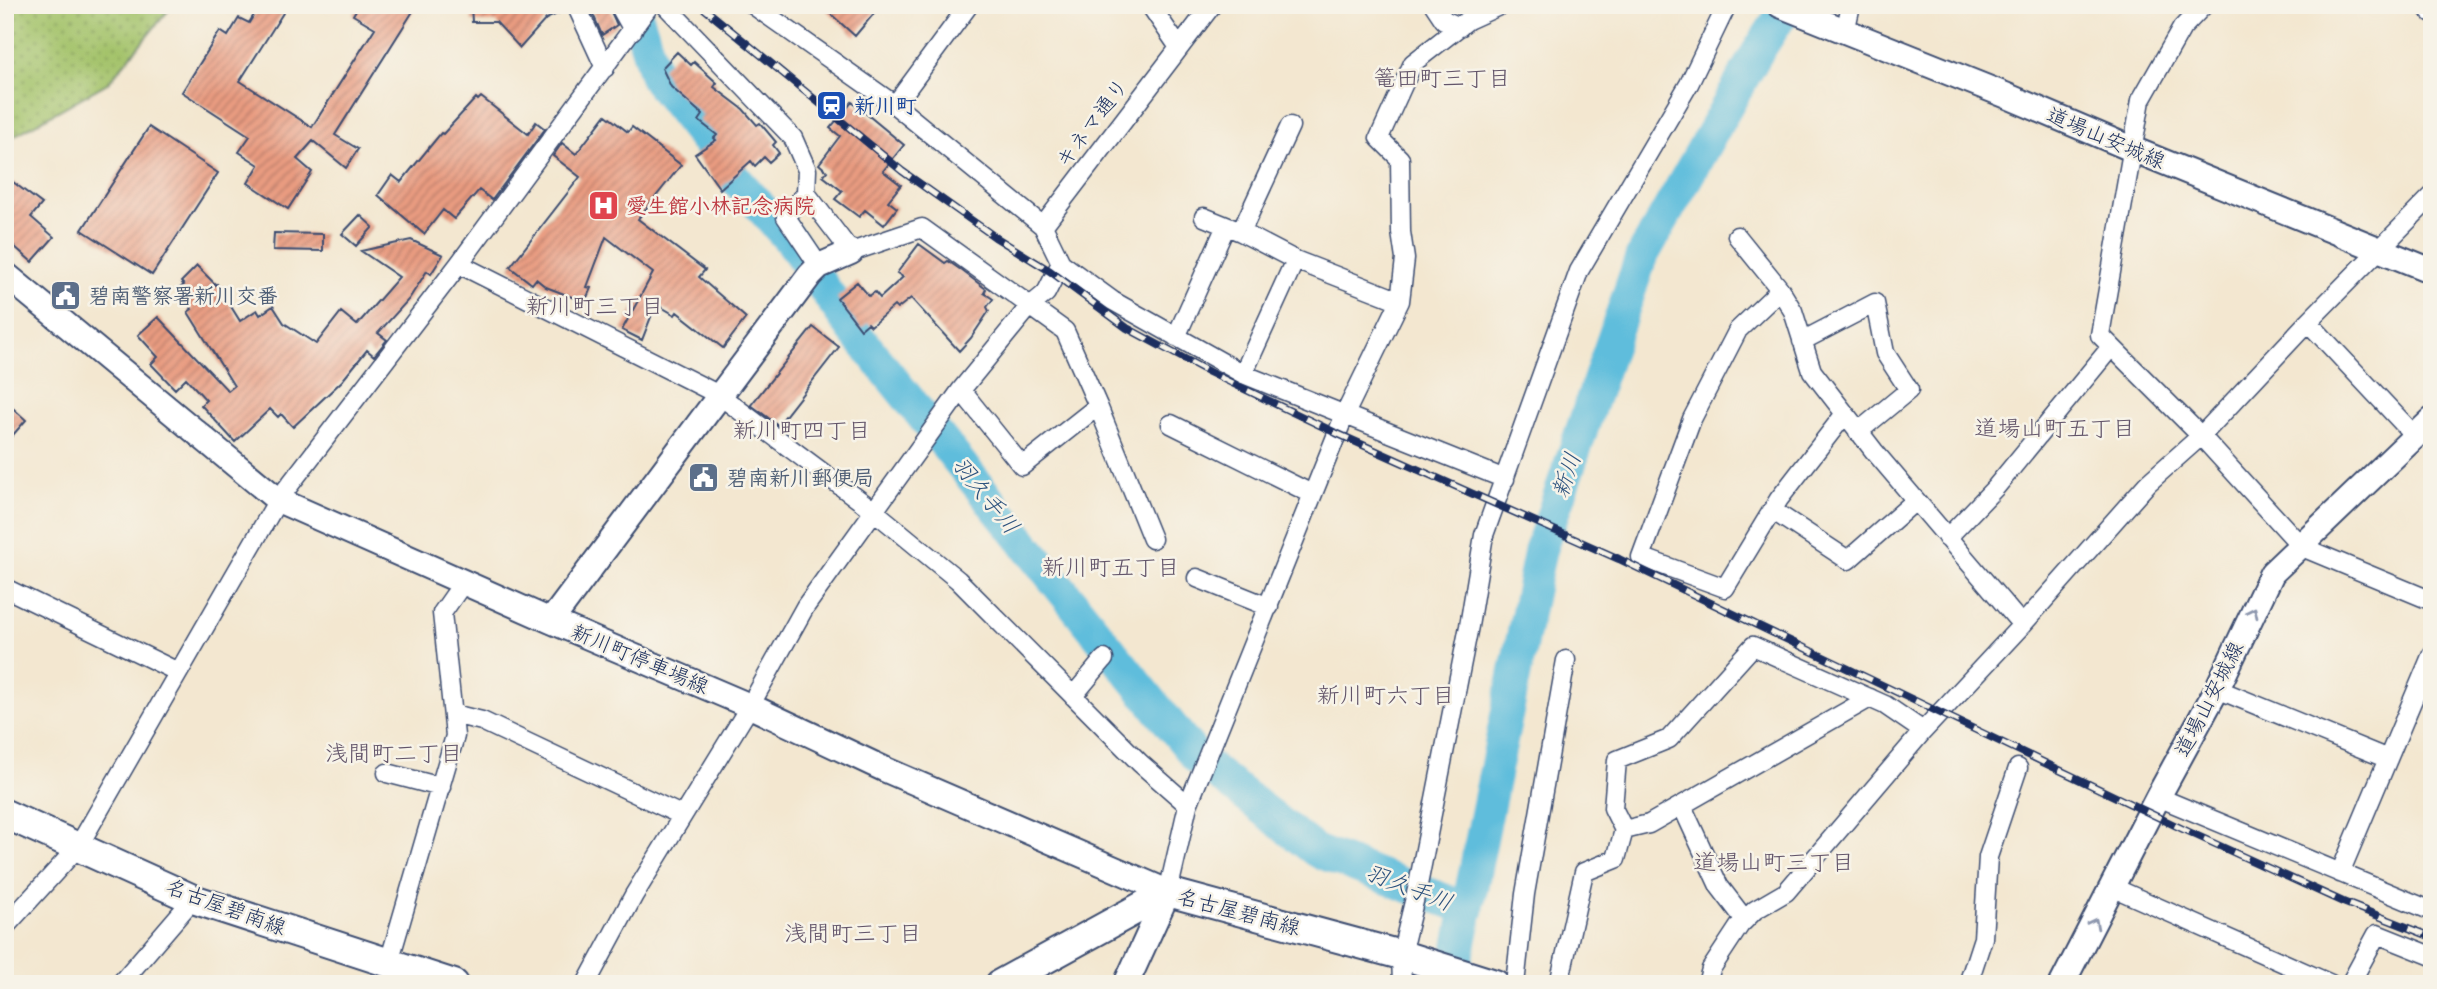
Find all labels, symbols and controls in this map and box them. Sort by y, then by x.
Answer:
district label: 篭田町三丁目 [1373,63,1511,93]
street label: キネマ通り [1049,73,1135,173]
station icon: 新川町 [814,89,848,123]
place label: 新川町 [854,92,917,120]
street label: 道場山安城線 [2043,100,2169,176]
hospital icon: 愛生館小林記念病院 [586,189,620,223]
place label: 愛生館小林記念病院 [626,192,815,220]
public building icon: 碧南警察署新川交番 [49,279,83,313]
place label: 碧南警察署新川交番 [89,282,278,310]
district label: 新川町三丁目 [526,291,664,321]
district label: 道場山町五丁目 [1975,413,2136,443]
district label: 新川町四丁目 [733,415,871,445]
water label: 新川 [1544,448,1588,502]
water label: 羽久手川 [945,450,1027,540]
public building icon: 碧南新川郵便局 [687,461,721,495]
place label: 碧南新川郵便局 [727,464,874,492]
district label: 新川町五丁目 [1042,552,1180,582]
one-way arrow [2245,607,2259,619]
street label: 新川町停車場線 [567,617,713,701]
street label: 道場山安城線 [2168,637,2250,761]
district label: 新川町六丁目 [1317,680,1455,710]
district label: 浅間町二丁目 [325,738,463,768]
district label: 道場山町三丁目 [1694,847,1855,877]
water label: 羽久手川 [1361,857,1457,917]
street label: 名古屋碧南線 [162,872,290,942]
street label: 名古屋碧南線 [1175,882,1303,942]
district label: 浅間町三丁目 [784,918,922,948]
one-way arrow [2085,918,2099,930]

